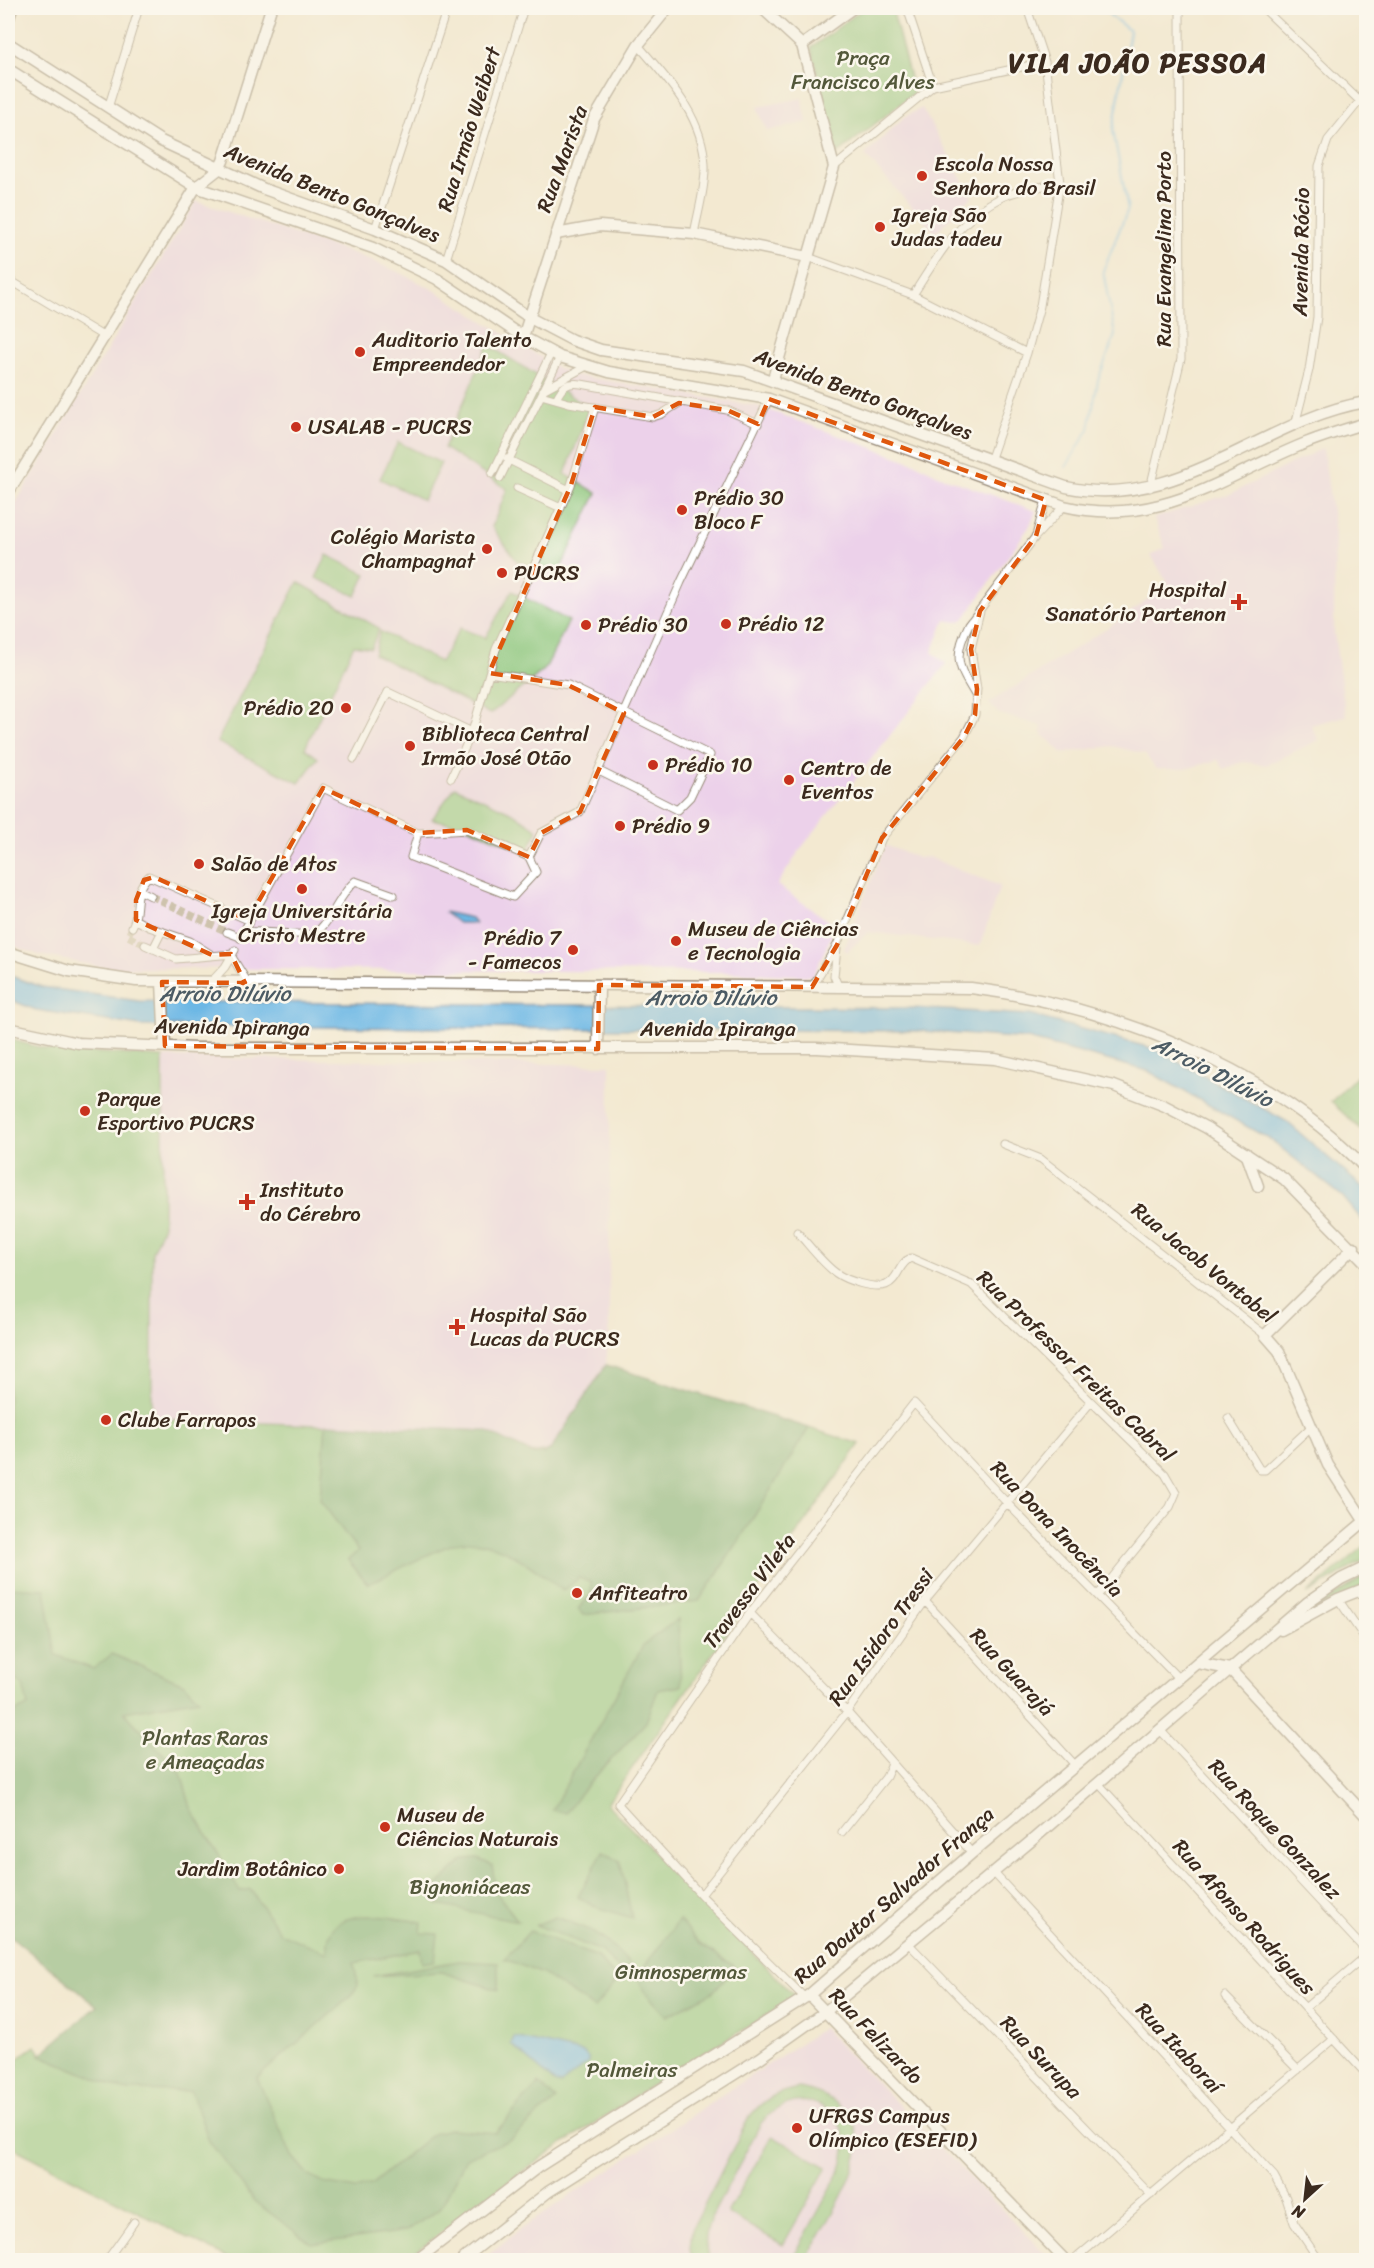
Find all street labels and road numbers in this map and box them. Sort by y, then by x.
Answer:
street label: Rua Irmão Weibert [426,40,513,216]
street label: Rua Marista [525,100,599,218]
street label: Avenida Bento Gonçalves [217,132,446,254]
street label: Rua Evangelina Porto [1145,151,1183,347]
street label: Avenida Rócio [1281,187,1321,318]
street label: Avenida Bento Gonçalves [747,336,978,451]
street label: Avenida Ipiranga [153,1007,310,1047]
street label: Avenida Ipiranga [639,1010,796,1048]
street label: Rua Jacob Vontobel [1123,1192,1286,1335]
street label: Rua Professor Freitas Cabral [967,1260,1185,1472]
street label: Rua Dona Inocência [981,1451,1133,1607]
street label: Travessa Vileta [692,1524,806,1657]
street label: Rua Isidoro Tressi [818,1559,945,1714]
street label: Rua Guarajá [960,1618,1064,1726]
street label: Rua Roque Gonzalez [1199,1749,1352,1910]
street label: Rua Doutor Salvador França [785,1796,1004,1994]
street label: Rua Afonso Rodrigues [1163,1830,1326,2005]
street label: Rua Felizardo [819,1978,933,2094]
street label: Rua Itaboraí [1126,1993,1234,2105]
street label: Rua Surupa [991,2006,1092,2109]

